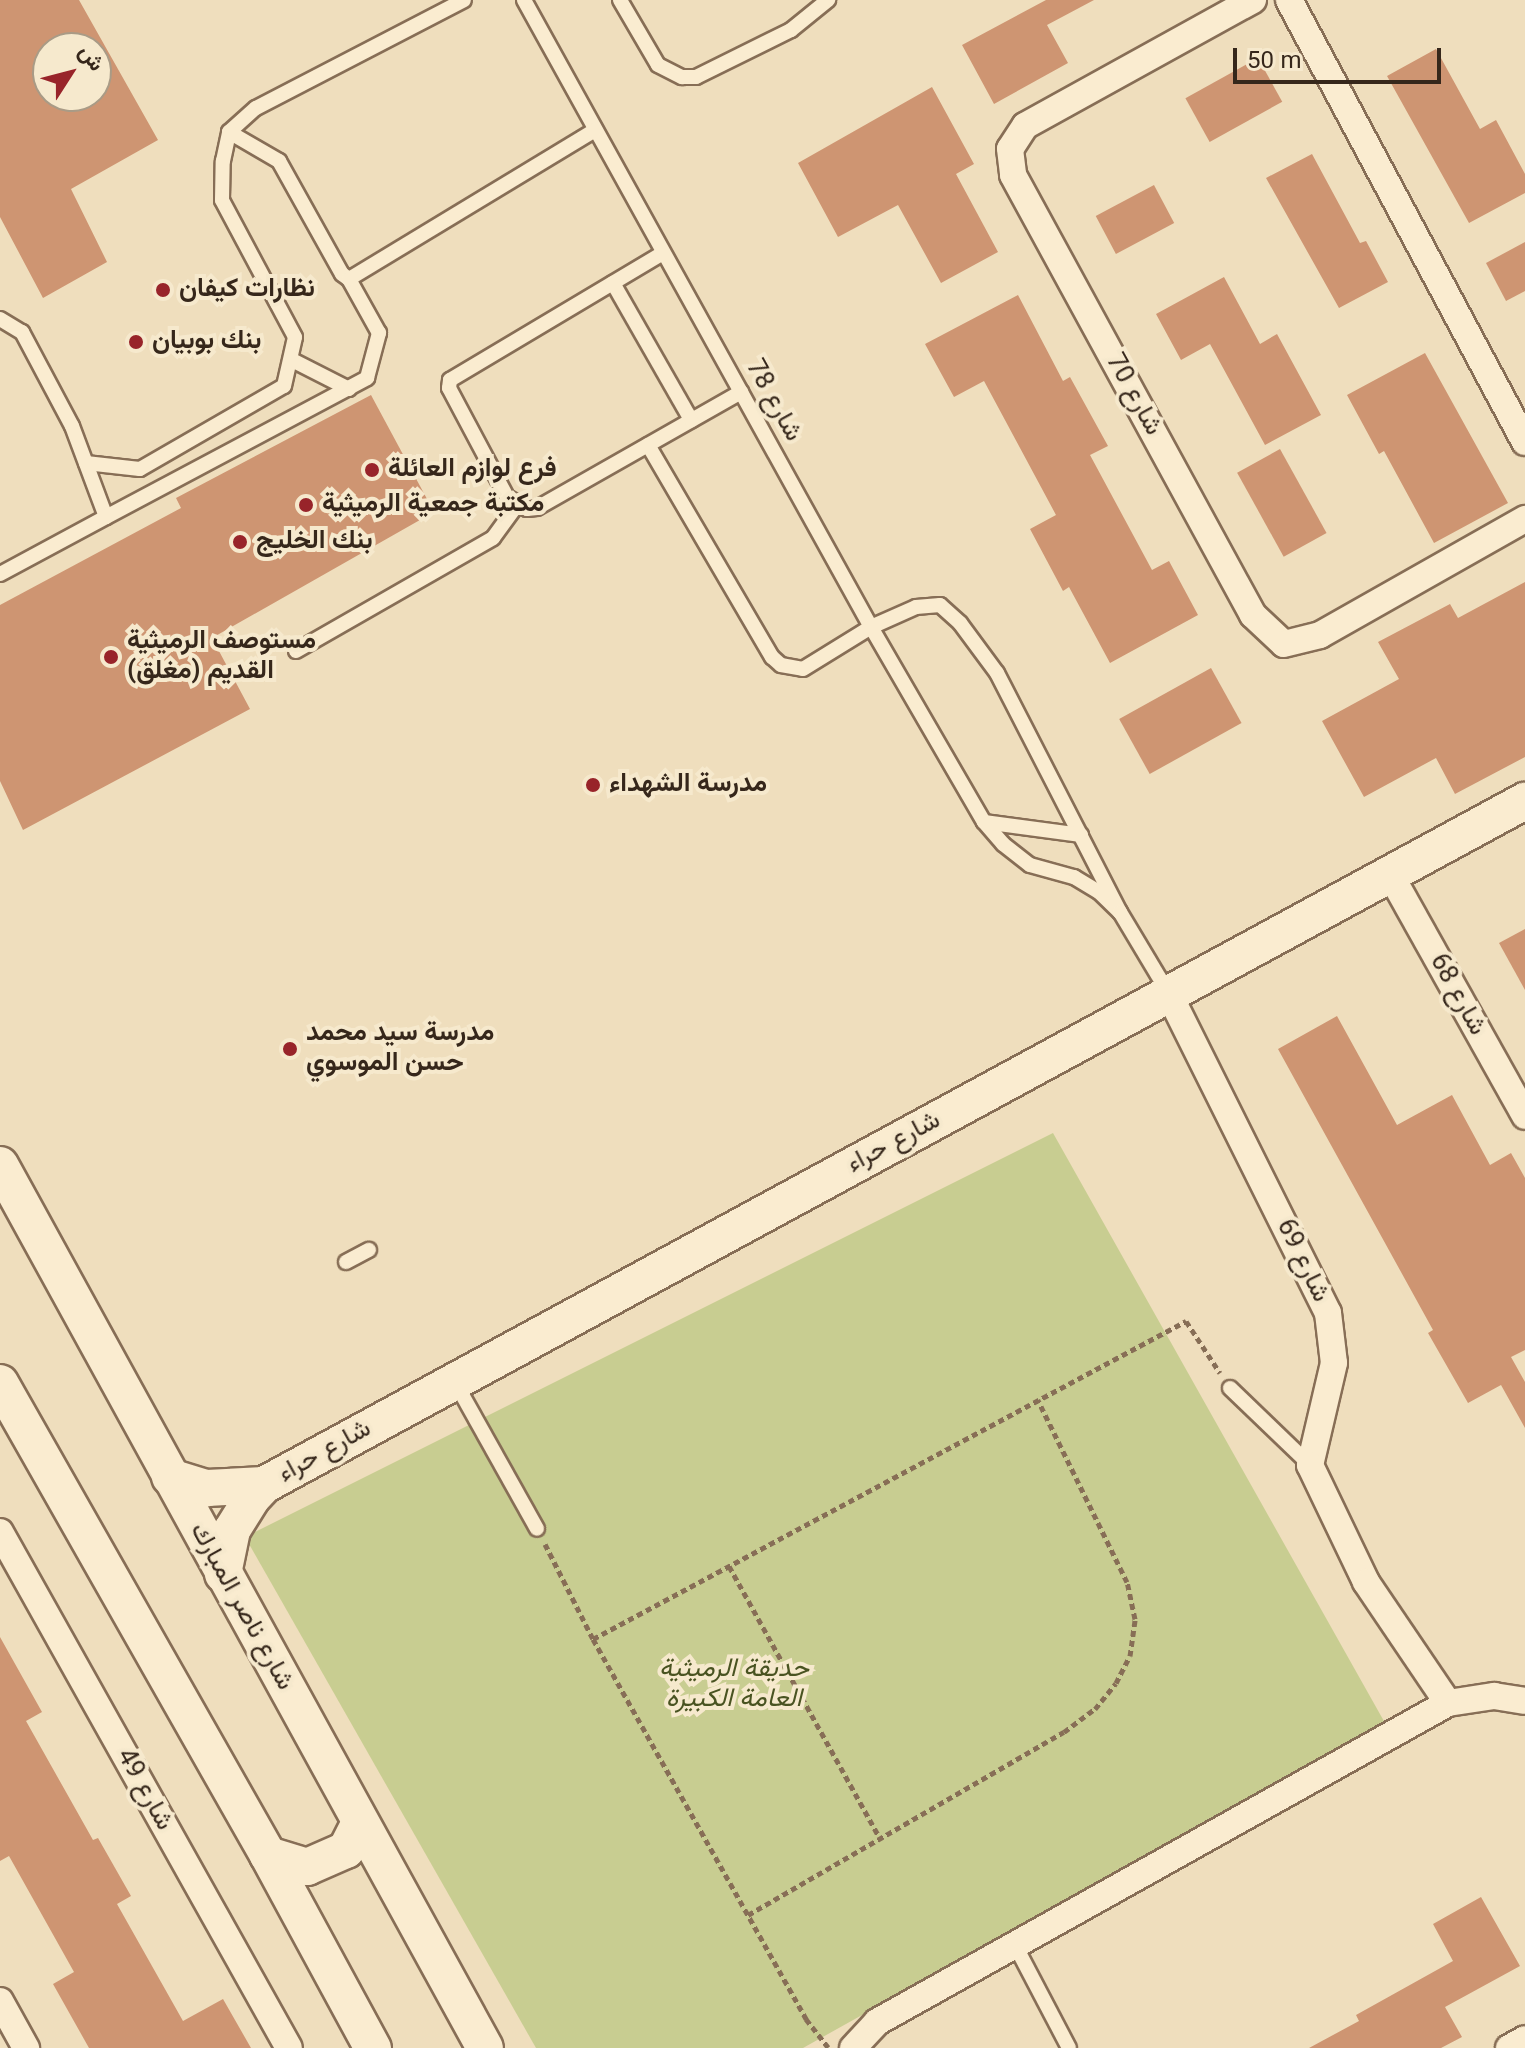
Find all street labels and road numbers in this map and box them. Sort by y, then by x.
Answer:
street label: شارع 70 [1098,349,1168,441]
street label: شارع 78 [738,355,808,447]
street label: شارع 68 [1422,949,1492,1041]
street label: شارع حراء [842,1105,946,1181]
street label: شارع 69 [1269,1214,1335,1308]
street label: شارع حراء [273,1414,377,1490]
street label: شارع ناصر المبارك [182,1518,300,1696]
street label: شارع 49 [109,1744,179,1836]

